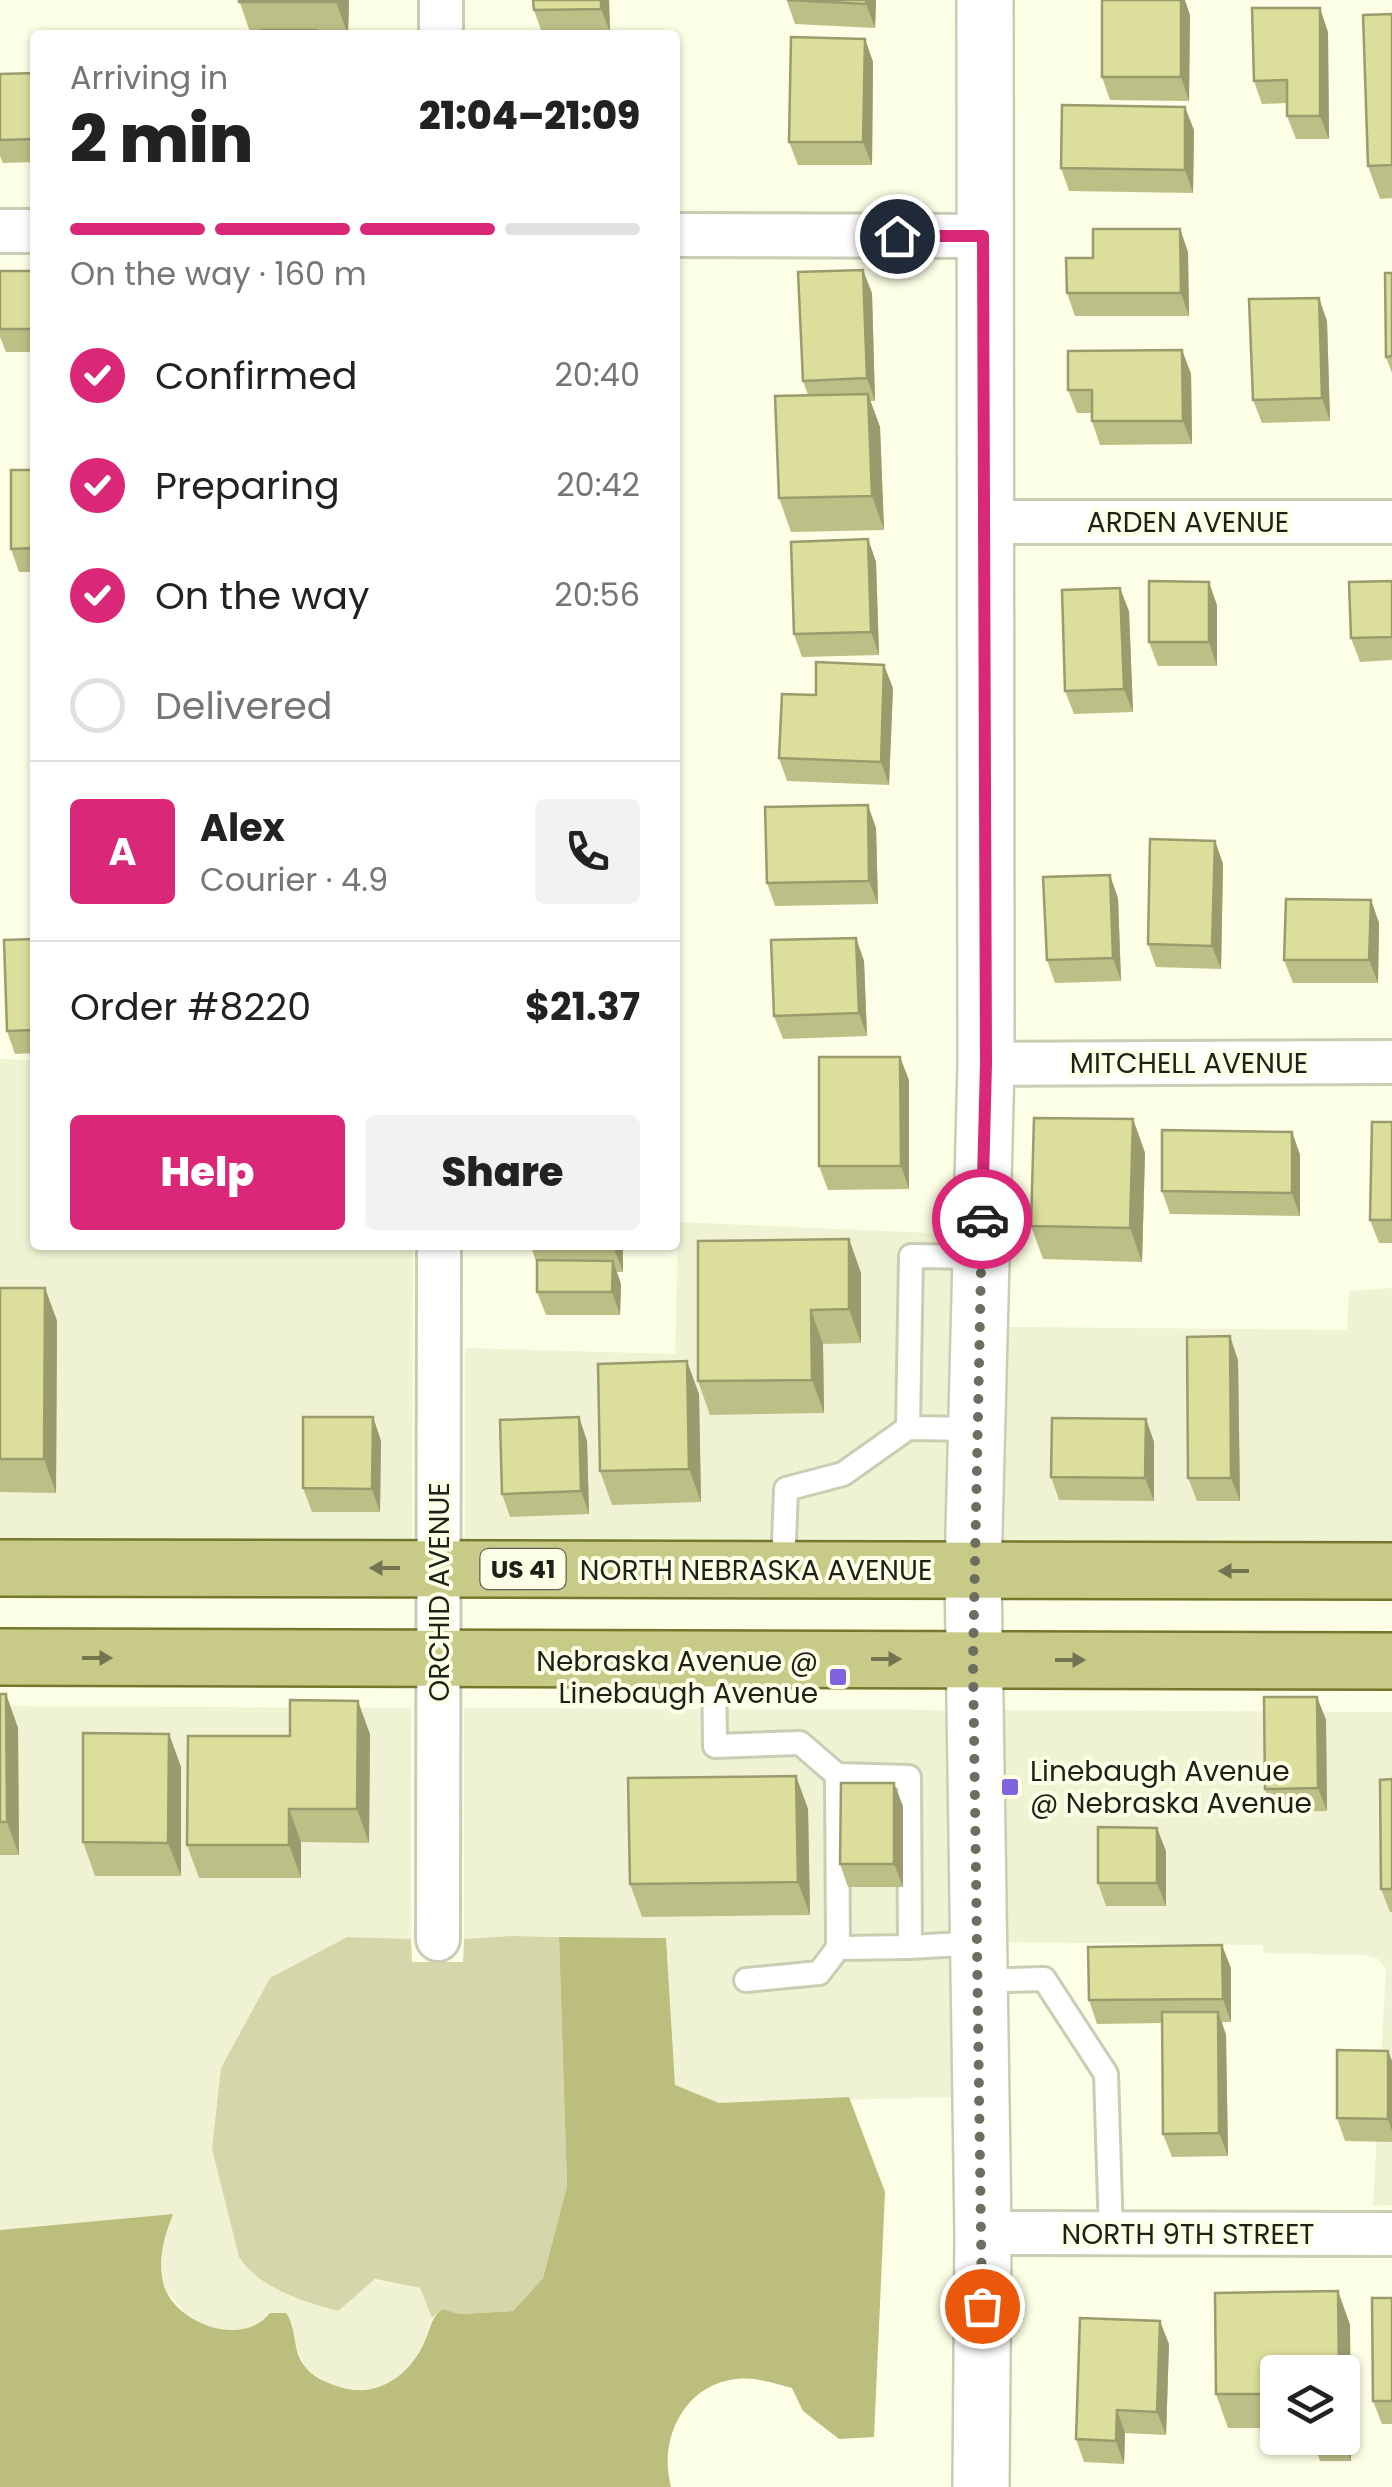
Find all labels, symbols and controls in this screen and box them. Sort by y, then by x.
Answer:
text: Arriving in [70,55,228,100]
text: 21:04–21:09 [419,89,640,142]
text: 2 min [70,94,253,185]
pin [855,194,940,279]
icon: home [870,209,925,264]
text: On the way · 160 m [70,251,367,296]
icon: check [70,348,125,403]
text: Confirmed [155,349,357,402]
text: 20:40 [554,352,640,397]
icon: check [70,458,125,513]
text: Preparing [155,459,340,512]
text: 20:42 [556,462,640,507]
street label: ARDEN AVENUE [1087,503,1289,542]
icon: check [70,568,125,623]
text: On the way [155,569,369,622]
text: 20:56 [554,572,640,617]
text: Delivered [155,679,332,732]
button: phone [535,799,640,904]
text: Alex [200,801,285,854]
text: A [108,825,137,878]
text: Courier · 4.9 [200,857,388,902]
text: Order #8220 [70,980,311,1033]
text: $21.37 [525,980,640,1033]
street label: MITCHELL AVENUE [1070,1044,1308,1083]
button: Help [70,1115,345,1230]
button: Share [365,1115,640,1230]
courier [932,1169,1032,1269]
icon: car [955,1192,1010,1247]
street label: ORCHID AVENUE [420,1482,459,1702]
road number: US 41 [480,1549,566,1589]
street label: NORTH NEBRASKA AVENUE [580,1551,932,1590]
one-way arrow [369,1560,401,1576]
one-way arrow [1217,1563,1249,1579]
place label: Nebraska Avenue @ Linebaugh Avenue [536,1642,818,1713]
one-way arrow [82,1650,114,1666]
one-way arrow [871,1651,903,1667]
one-way arrow [1055,1652,1087,1668]
marker: Nebraska Avenue @ Linebaugh Avenue [827,1666,849,1688]
place label: Linebaugh Avenue @ Nebraska Avenue [1030,1752,1312,1823]
marker: Linebaugh Avenue @ Nebraska Avenue [999,1776,1021,1798]
street label: NORTH 9TH STREET [1062,2215,1314,2254]
pin [940,2264,1025,2349]
icon: bag [955,2279,1010,2334]
map controls [1260,2355,1360,2455]
button: layers [1260,2355,1360,2455]

